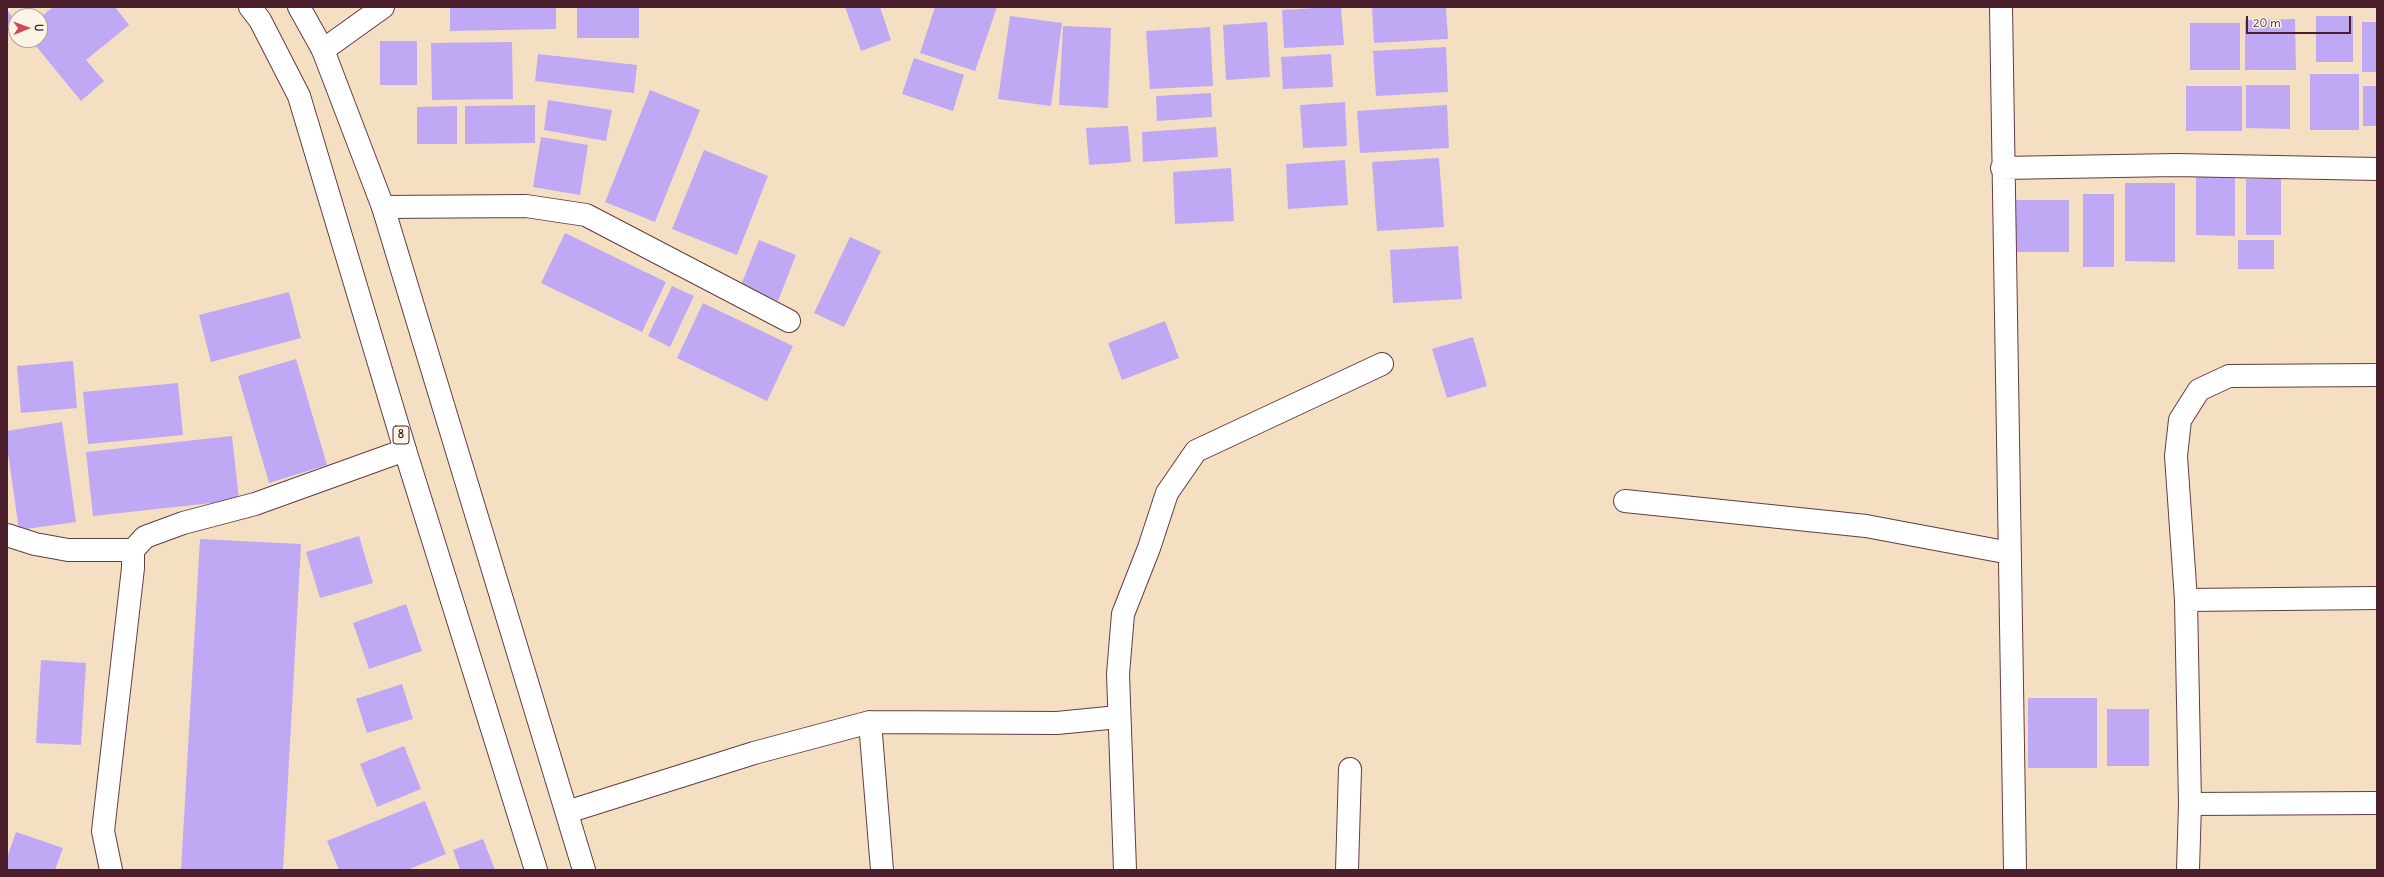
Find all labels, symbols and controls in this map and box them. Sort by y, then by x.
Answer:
north arrow [8,8,48,48]
scale bar [2248,8,2353,34]
text: 20 m [2253,15,2281,30]
text: U [32,24,46,32]
road number: 8 [393,426,409,444]

